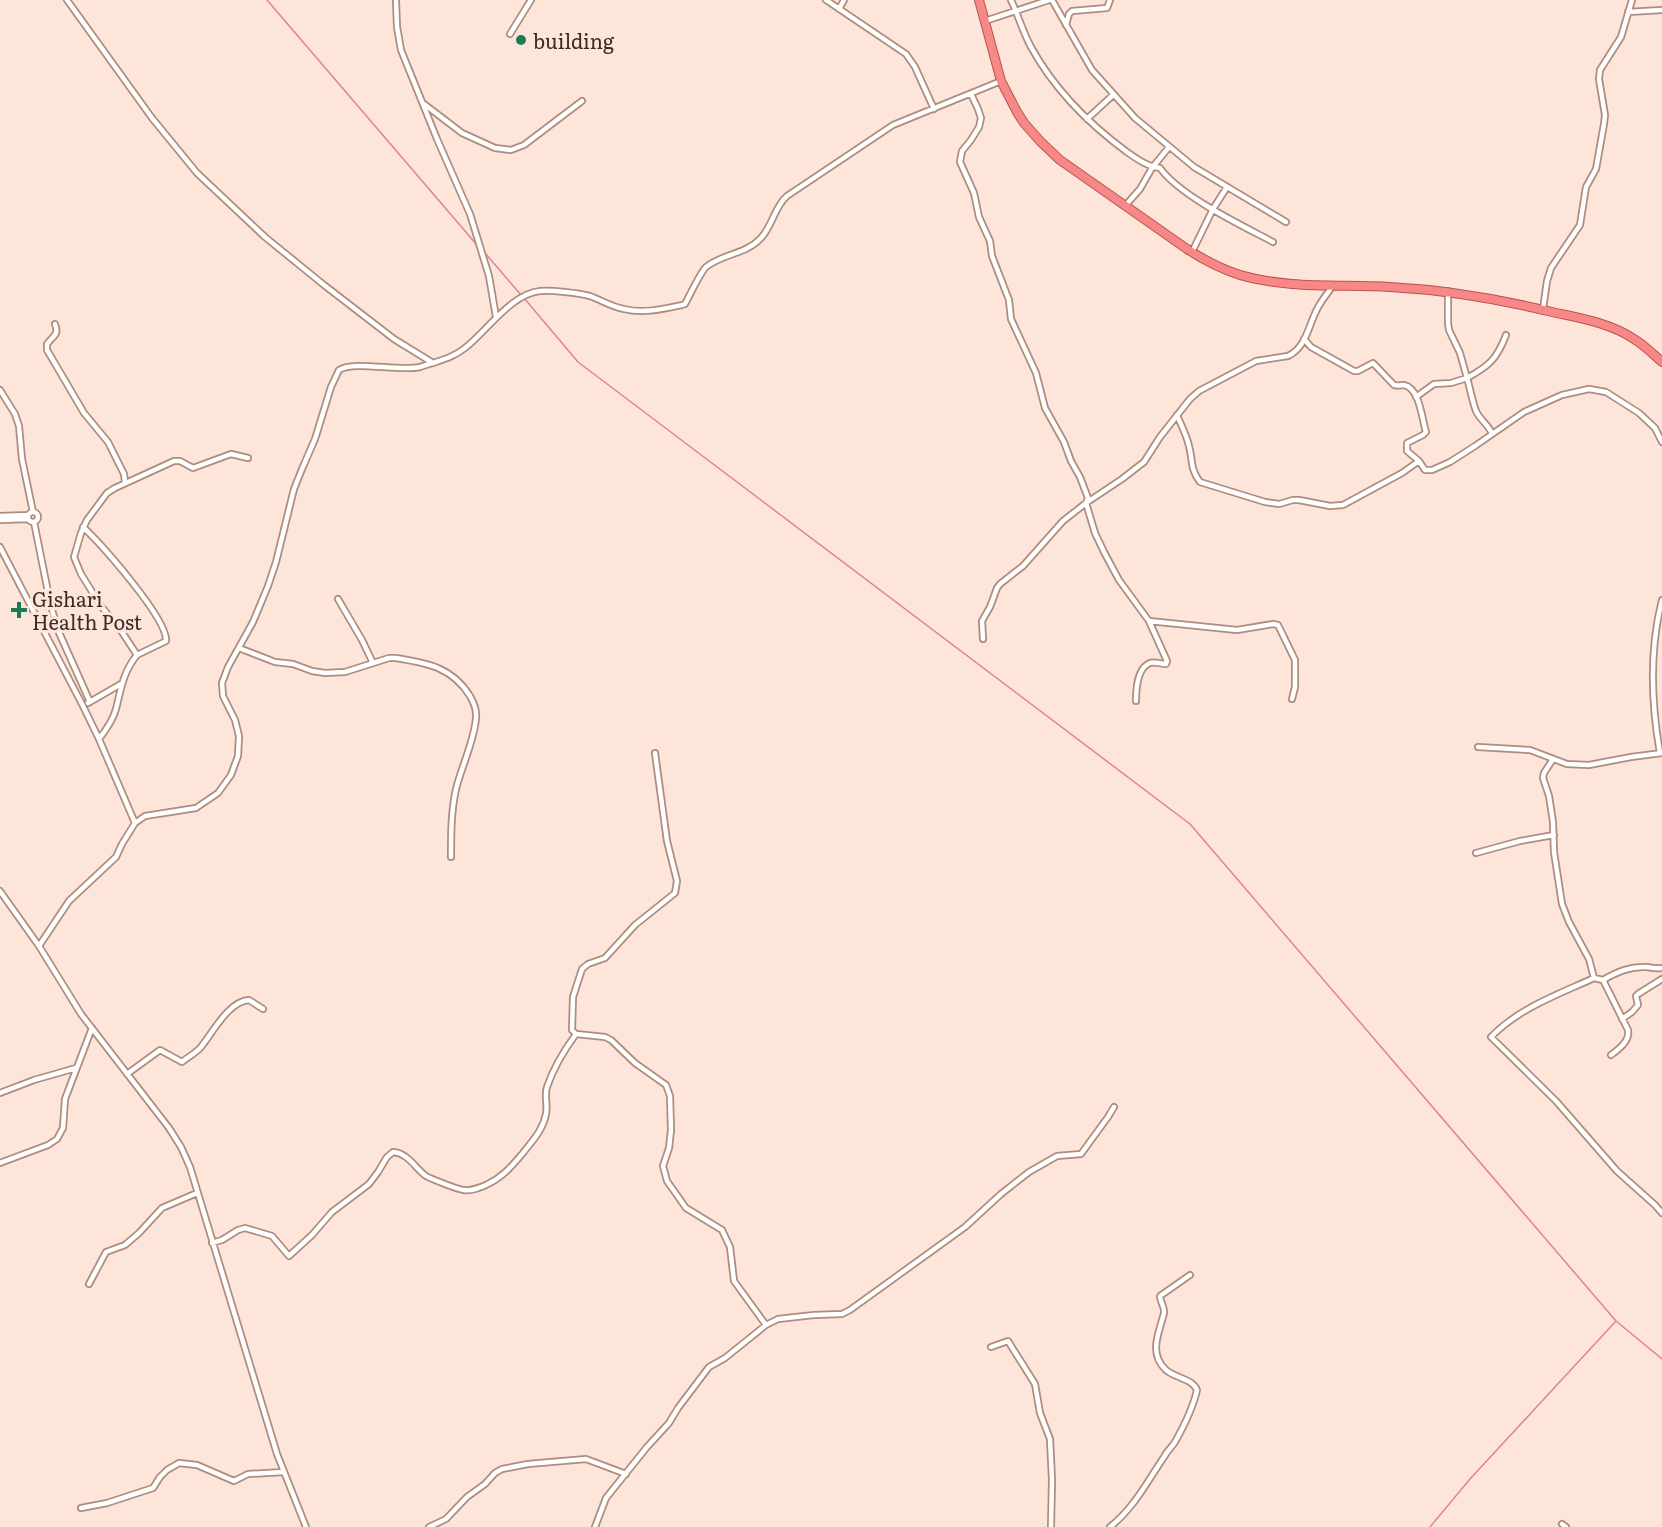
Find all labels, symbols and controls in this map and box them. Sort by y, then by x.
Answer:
place label: building [533,25,615,55]
marker: building [514,33,528,47]
place label: Gishari Health Post [32,583,142,636]
marker: Gishari Health Post [10,601,28,619]

